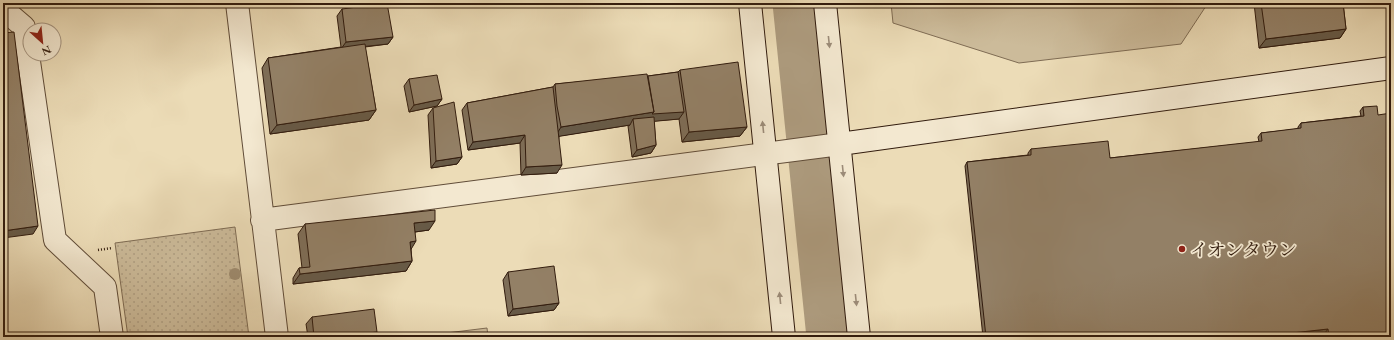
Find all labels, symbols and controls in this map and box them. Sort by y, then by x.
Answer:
north arrow [22,22,62,62]
one-way arrow [826,36,832,48]
text: N [39,43,54,59]
one-way arrow [759,121,766,133]
one-way arrow [839,165,846,177]
place label: イオンタウン [1190,238,1297,261]
marker: イオンタウン [1177,244,1187,254]
one-way arrow [776,292,783,304]
one-way arrow [852,294,859,306]

